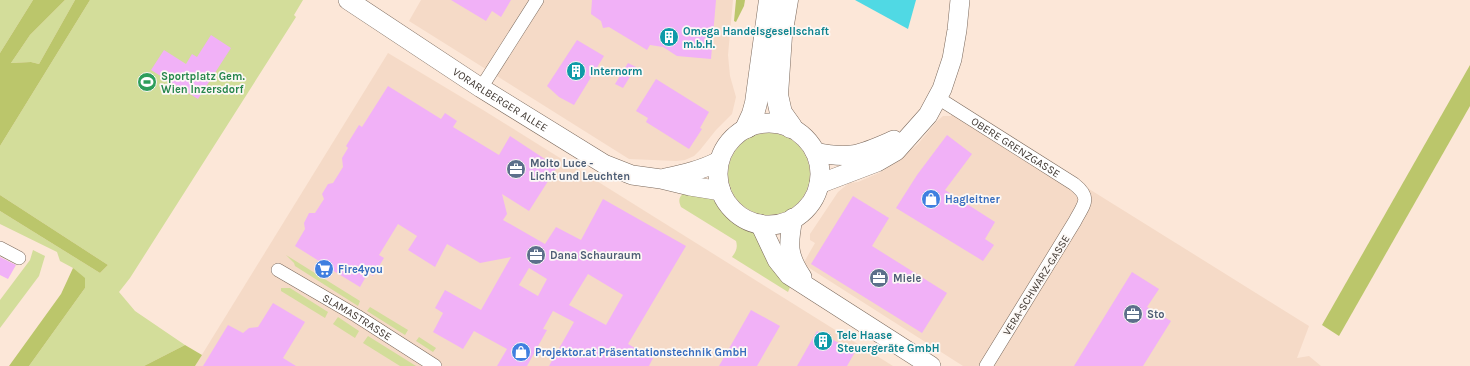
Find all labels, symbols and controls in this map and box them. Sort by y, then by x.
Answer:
place label: Omega Handelsgesellschaft m.b.H. [683,25,830,51]
building icon: Omega Handelsgesellschaft m.b.H. [658,26,680,48]
building icon: Internorm [565,60,587,82]
street label: VORARLBERGER ALLEE [450,65,550,135]
place label: Internorm [590,65,643,78]
place label: Sportplatz Gem. Wien Inzersdorf [161,70,245,96]
sports icon: Sportplatz Gem. Wien Inzersdorf [136,71,158,93]
street label: OBERE GRENZGASSE [969,115,1062,181]
place label: Molto Luce - Licht und Leuchten [530,157,630,183]
office icon: Molto Luce - Licht und Leuchten [505,158,527,180]
shop icon: Hagleitner [920,188,942,210]
place label: Hagleitner [945,193,1000,206]
street label: VERA-SCHWARZ-GASSE [1000,233,1073,338]
office icon: Dana Schauraum [525,244,547,266]
place label: Dana Schauraum [550,249,641,262]
supermarket icon: Fire4you [313,258,335,280]
place label: Fire4you [338,263,383,276]
office icon: Miele [868,267,890,289]
place label: Miele [893,272,921,285]
street label: SLAMASTRASSE [320,291,394,343]
office icon: Sto [1122,303,1144,325]
place label: Sto [1147,308,1165,321]
place label: Tele Haase Steuergeräte GmbH [837,329,939,355]
building icon: Tele Haase Steuergeräte GmbH [812,330,834,352]
shop icon: Projektor.at Präsentationstechnik GmbH [510,341,532,363]
place label: Projektor.at Präsentationstechnik GmbH [535,346,747,359]

